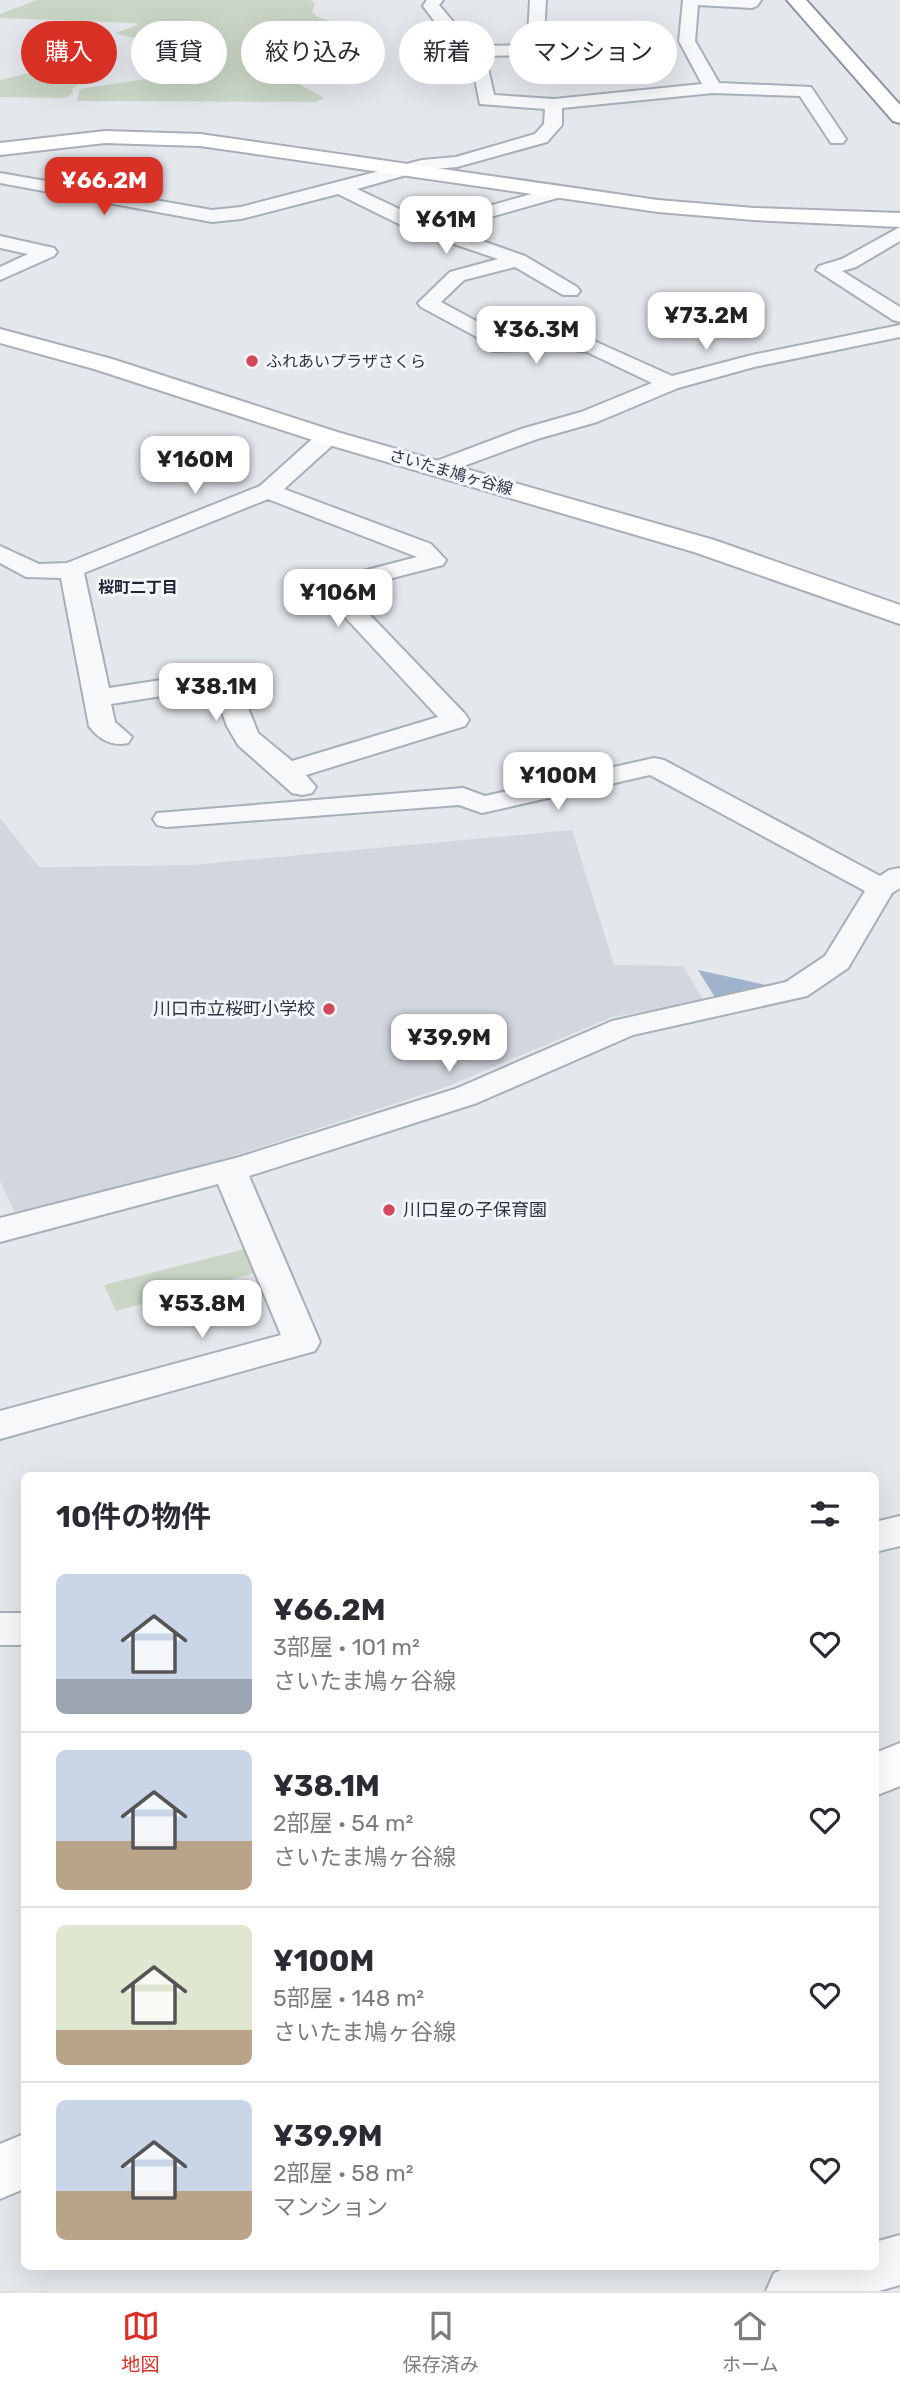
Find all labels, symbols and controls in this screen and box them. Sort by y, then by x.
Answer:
chip: 購入 [21,21,117,84]
chip: 賃貸 [131,21,227,84]
chip: 絞り込み [241,21,385,84]
chip: 新着 [399,21,495,84]
chip: マンション [509,21,677,84]
pin: ¥66.2M [47,158,161,217]
text: ¥66.2M [61,166,147,194]
pin: ¥61M [405,196,487,256]
text: ¥61M [416,205,476,233]
pin: ¥73.2M [649,292,763,352]
text: ¥73.2M [664,301,748,329]
pin: ¥36.3M [479,306,593,366]
text: ¥36.3M [493,315,579,343]
place label: ふれあいプラザさくら [266,352,426,371]
marker: ふれあいプラザさくら [244,353,260,369]
pin: ¥160M [146,436,244,496]
text: ¥160M [157,445,233,473]
street label: さいたま鳩ヶ谷線 [387,445,515,499]
pin: ¥106M [289,570,387,629]
district label: 桜町二丁目 [98,578,178,597]
text: ¥106M [300,578,376,606]
pin: ¥38.1M [159,664,273,723]
text: ¥38.1M [175,672,257,700]
pin: ¥100M [509,752,607,812]
text: ¥100M [519,761,597,789]
place label: 川口市立桜町小学校 [153,998,315,1020]
marker: 川口市立桜町小学校 [321,1001,337,1017]
pin: ¥39.9M [392,1014,506,1074]
text: ¥39.9M [407,1023,491,1051]
place label: 川口星の子保育園 [403,1199,547,1221]
marker: 川口星の子保育園 [381,1202,397,1218]
pin: ¥53.8M [145,1280,259,1340]
text: ¥53.8M [159,1289,245,1317]
icon: filters [806,1495,844,1533]
text: 10件の物件 [56,1499,211,1535]
text: ¥66.2M [273,1592,386,1628]
icon: home [112,1602,196,1686]
icon: heart [806,1625,844,1663]
text: 3部屋 · 101 m² [273,1633,420,1661]
text: さいたま鳩ヶ谷線 [273,1667,456,1695]
text: ¥38.1M [273,1768,380,1804]
icon: home [112,1778,196,1862]
icon: heart [806,1801,844,1839]
text: 2部屋 · 54 m² [273,1809,413,1837]
text: さいたま鳩ヶ谷線 [273,1843,456,1871]
text: ¥100M [273,1943,374,1979]
icon: home [112,1953,196,2037]
icon: heart [806,1976,844,2014]
text: 5部屋 · 148 m² [273,1984,424,2012]
text: さいたま鳩ヶ谷線 [273,2018,456,2046]
text: ¥39.9M [273,2118,383,2154]
icon: home [112,2128,196,2212]
icon: heart [806,2151,844,2189]
text: 2部屋 · 58 m² [273,2159,414,2187]
text: マンション [273,2193,388,2221]
tab: 地図 [122,2307,160,2376]
tab: 保存済み [403,2307,479,2376]
tab: ホーム [722,2307,778,2376]

